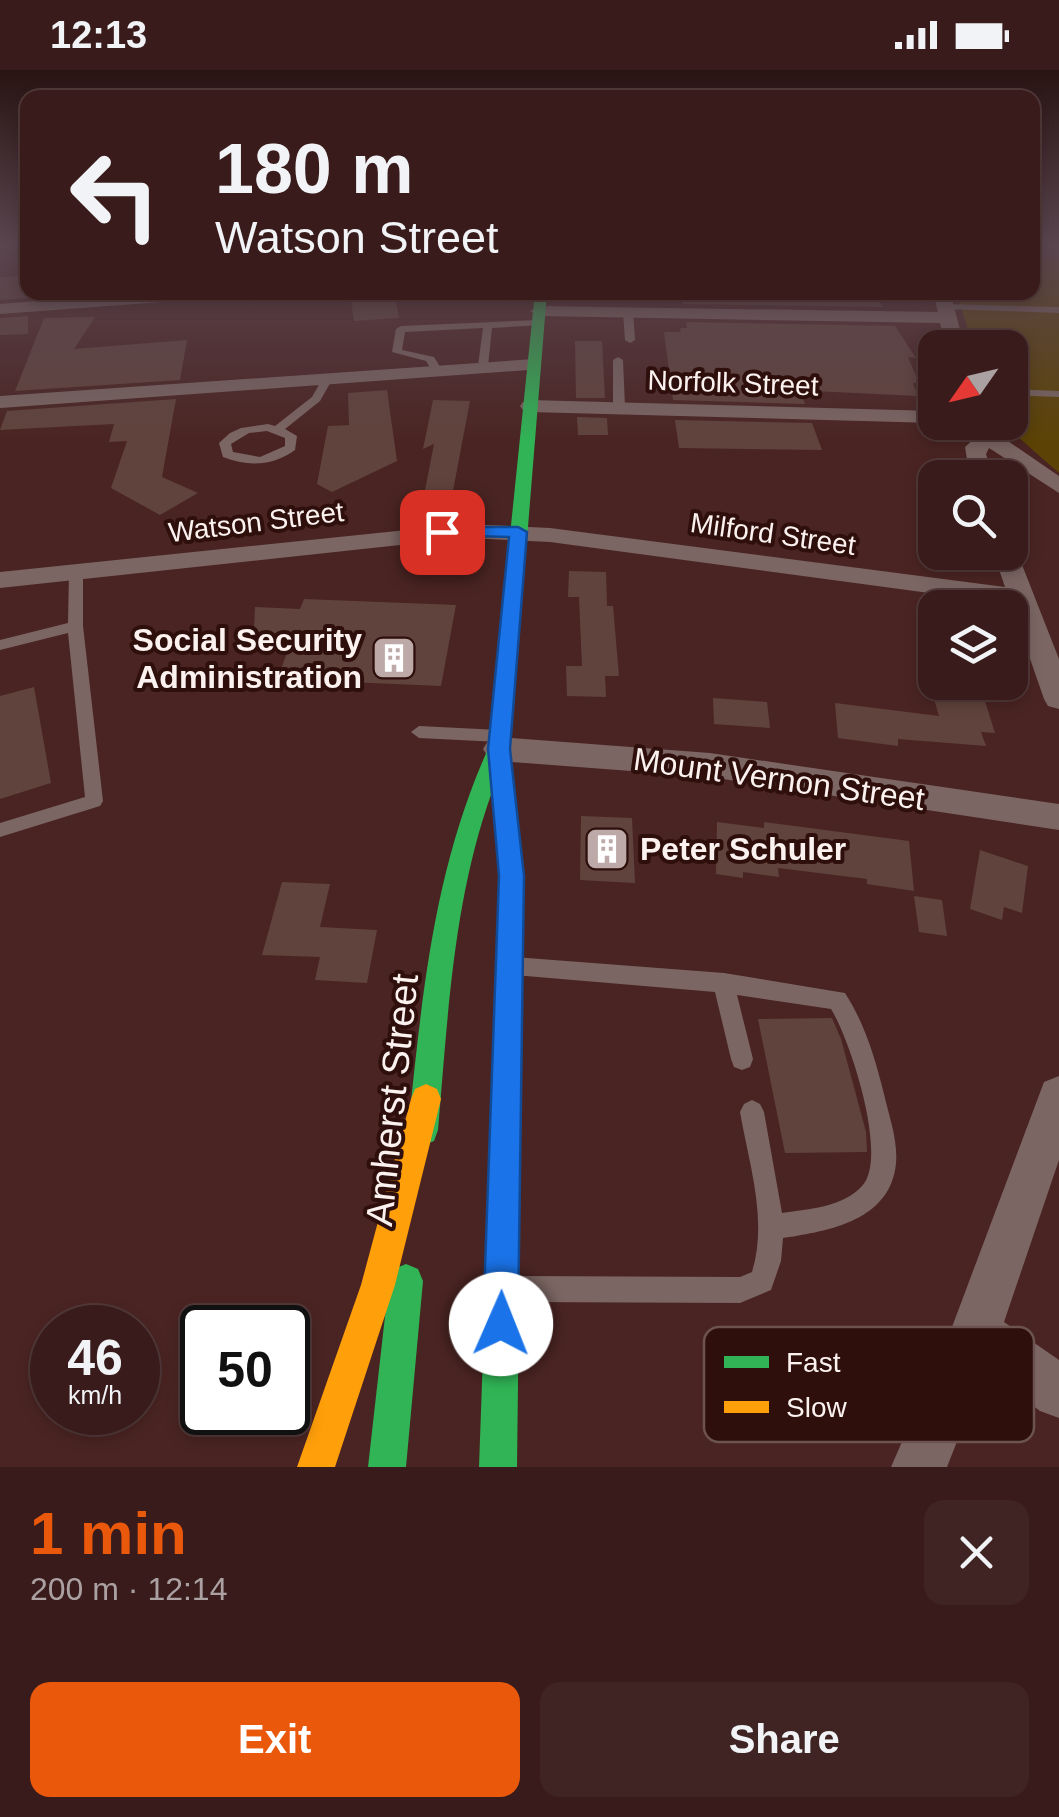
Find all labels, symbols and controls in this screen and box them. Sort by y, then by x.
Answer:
text: 12:13 [50,14,147,56]
icon: left [50,130,180,260]
text: 180 m [215,130,413,208]
text: Watson Street [215,212,498,263]
north arrow [918,330,1028,440]
map controls [918,330,1028,700]
street label: Norfolk Street [647,365,819,401]
button: search [918,460,1028,570]
pin [400,490,485,575]
street label: Watson Street [167,496,346,548]
icon: arrive [415,505,470,560]
street label: Milford Street [688,507,858,561]
button: layers [918,590,1028,700]
place label: Social Security Administration [133,622,362,695]
building icon: Social Security Administration [371,635,417,681]
street label: Mount Vernon Street [631,741,927,817]
building icon: Peter Schuler [584,826,630,872]
place label: Peter Schuler [640,831,846,867]
street label: Amherst Street [358,971,426,1228]
position arrow [449,1272,553,1376]
speed limit sign: 50 [180,1305,310,1435]
legend [704,1327,1034,1442]
text: 46 [67,1330,123,1386]
text: Fast [786,1347,841,1378]
text: km/h [68,1381,122,1409]
text: Slow [786,1392,847,1423]
text: 1 min [30,1500,187,1567]
button: close [924,1500,1029,1605]
text: 200 m · 12:14 [30,1571,227,1607]
button: Exit [30,1682,520,1797]
button: Share [540,1682,1029,1797]

